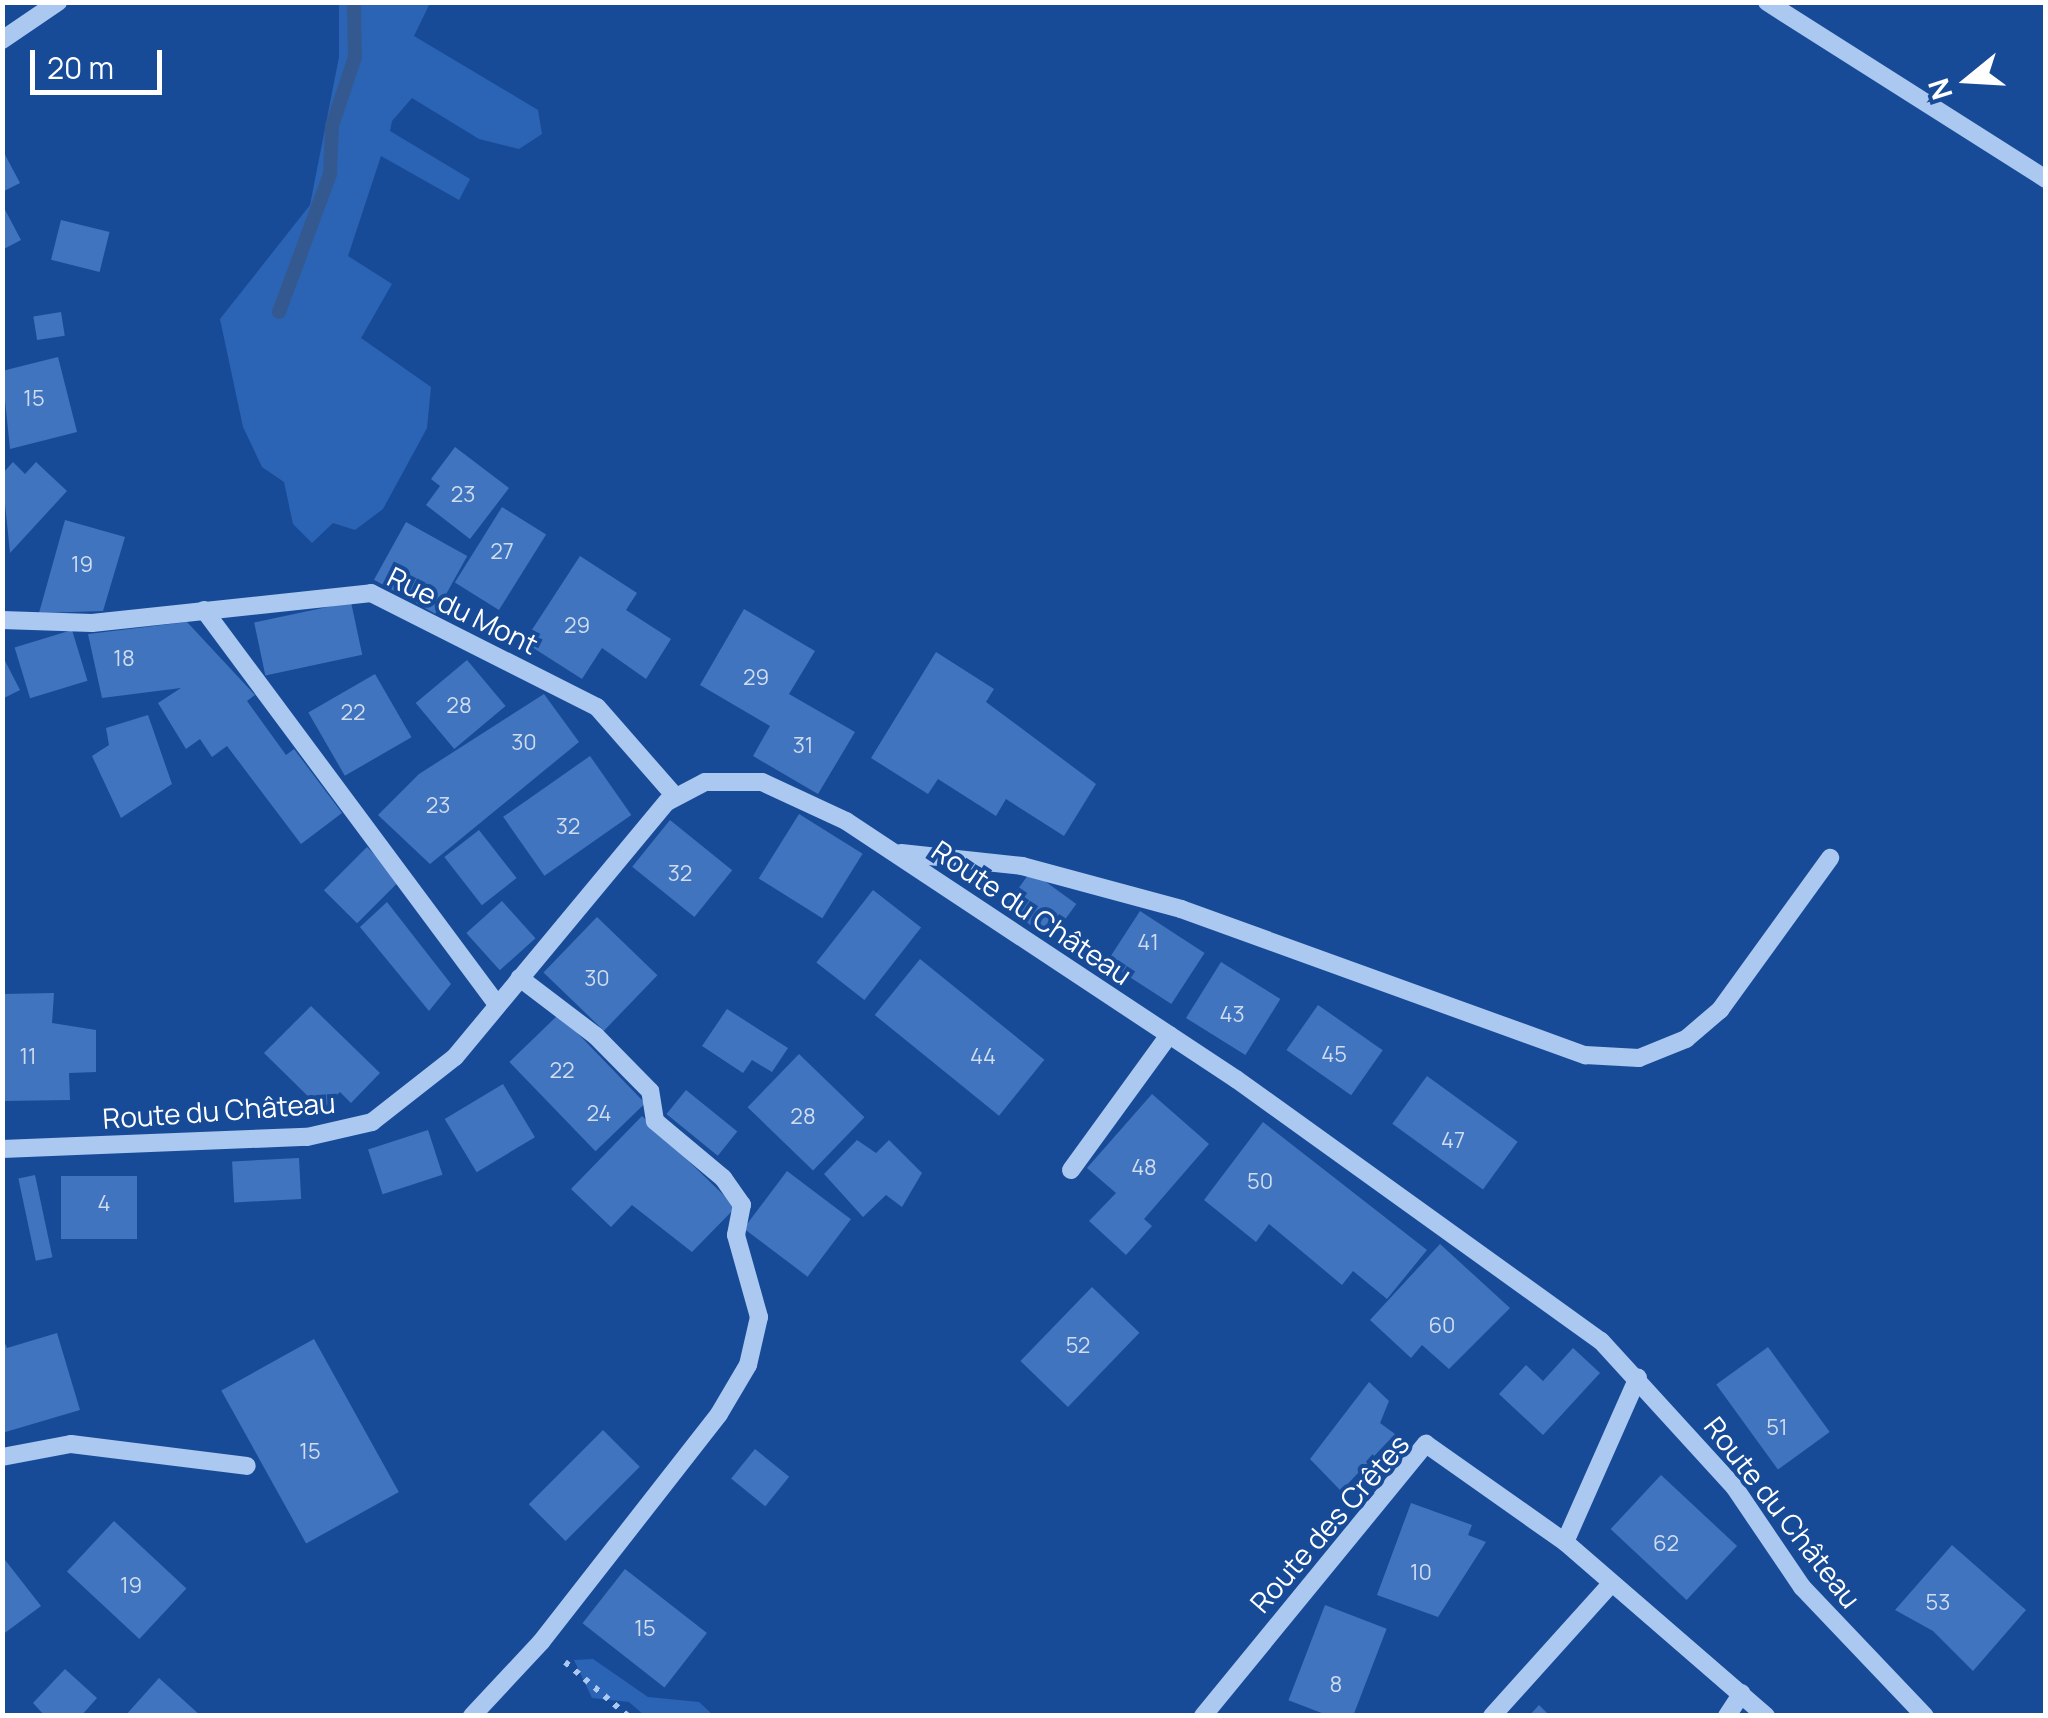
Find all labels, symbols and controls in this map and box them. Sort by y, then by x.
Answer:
scale bar [35,30,168,92]
north arrow [1918,30,2018,130]
text: 20 m [47,47,114,88]
text: N [1918,74,1961,105]
house number: 15 [23,386,45,412]
house number: 23 [451,482,475,508]
house number: 27 [490,539,514,565]
house number: 19 [71,552,93,578]
street label: Rue du Mont [382,559,544,661]
house number: 29 [564,613,590,639]
house number: 18 [113,646,135,672]
house number: 29 [743,665,769,691]
house number: 28 [446,693,472,719]
house number: 22 [340,700,366,726]
house number: 30 [511,730,537,756]
house number: 31 [793,733,813,759]
house number: 23 [426,793,450,819]
house number: 32 [556,814,580,840]
street label: Route du Château [926,833,1138,991]
house number: 32 [668,861,692,887]
house number: 41 [1137,930,1159,956]
house number: 30 [584,966,610,992]
house number: 43 [1219,1002,1245,1028]
house number: 45 [1321,1042,1347,1068]
house number: 11 [19,1044,37,1070]
house number: 44 [970,1044,996,1070]
house number: 22 [549,1058,575,1084]
street label: Route du Château [101,1085,337,1135]
house number: 24 [586,1101,612,1127]
house number: 28 [790,1104,816,1130]
house number: 47 [1441,1128,1465,1154]
house number: 48 [1131,1155,1157,1181]
house number: 50 [1247,1169,1273,1195]
house number: 4 [98,1191,110,1217]
house number: 60 [1428,1313,1456,1339]
house number: 52 [1066,1333,1090,1359]
street label: Route du Château [1698,1410,1868,1614]
house number: 51 [1766,1415,1788,1441]
street label: Route des Crêtes [1243,1427,1415,1619]
house number: 15 [299,1439,321,1465]
house number: 62 [1653,1531,1679,1557]
house number: 10 [1410,1560,1432,1586]
house number: 19 [120,1573,142,1599]
house number: 53 [1926,1590,1950,1616]
house number: 15 [634,1616,656,1642]
house number: 8 [1330,1672,1342,1698]

